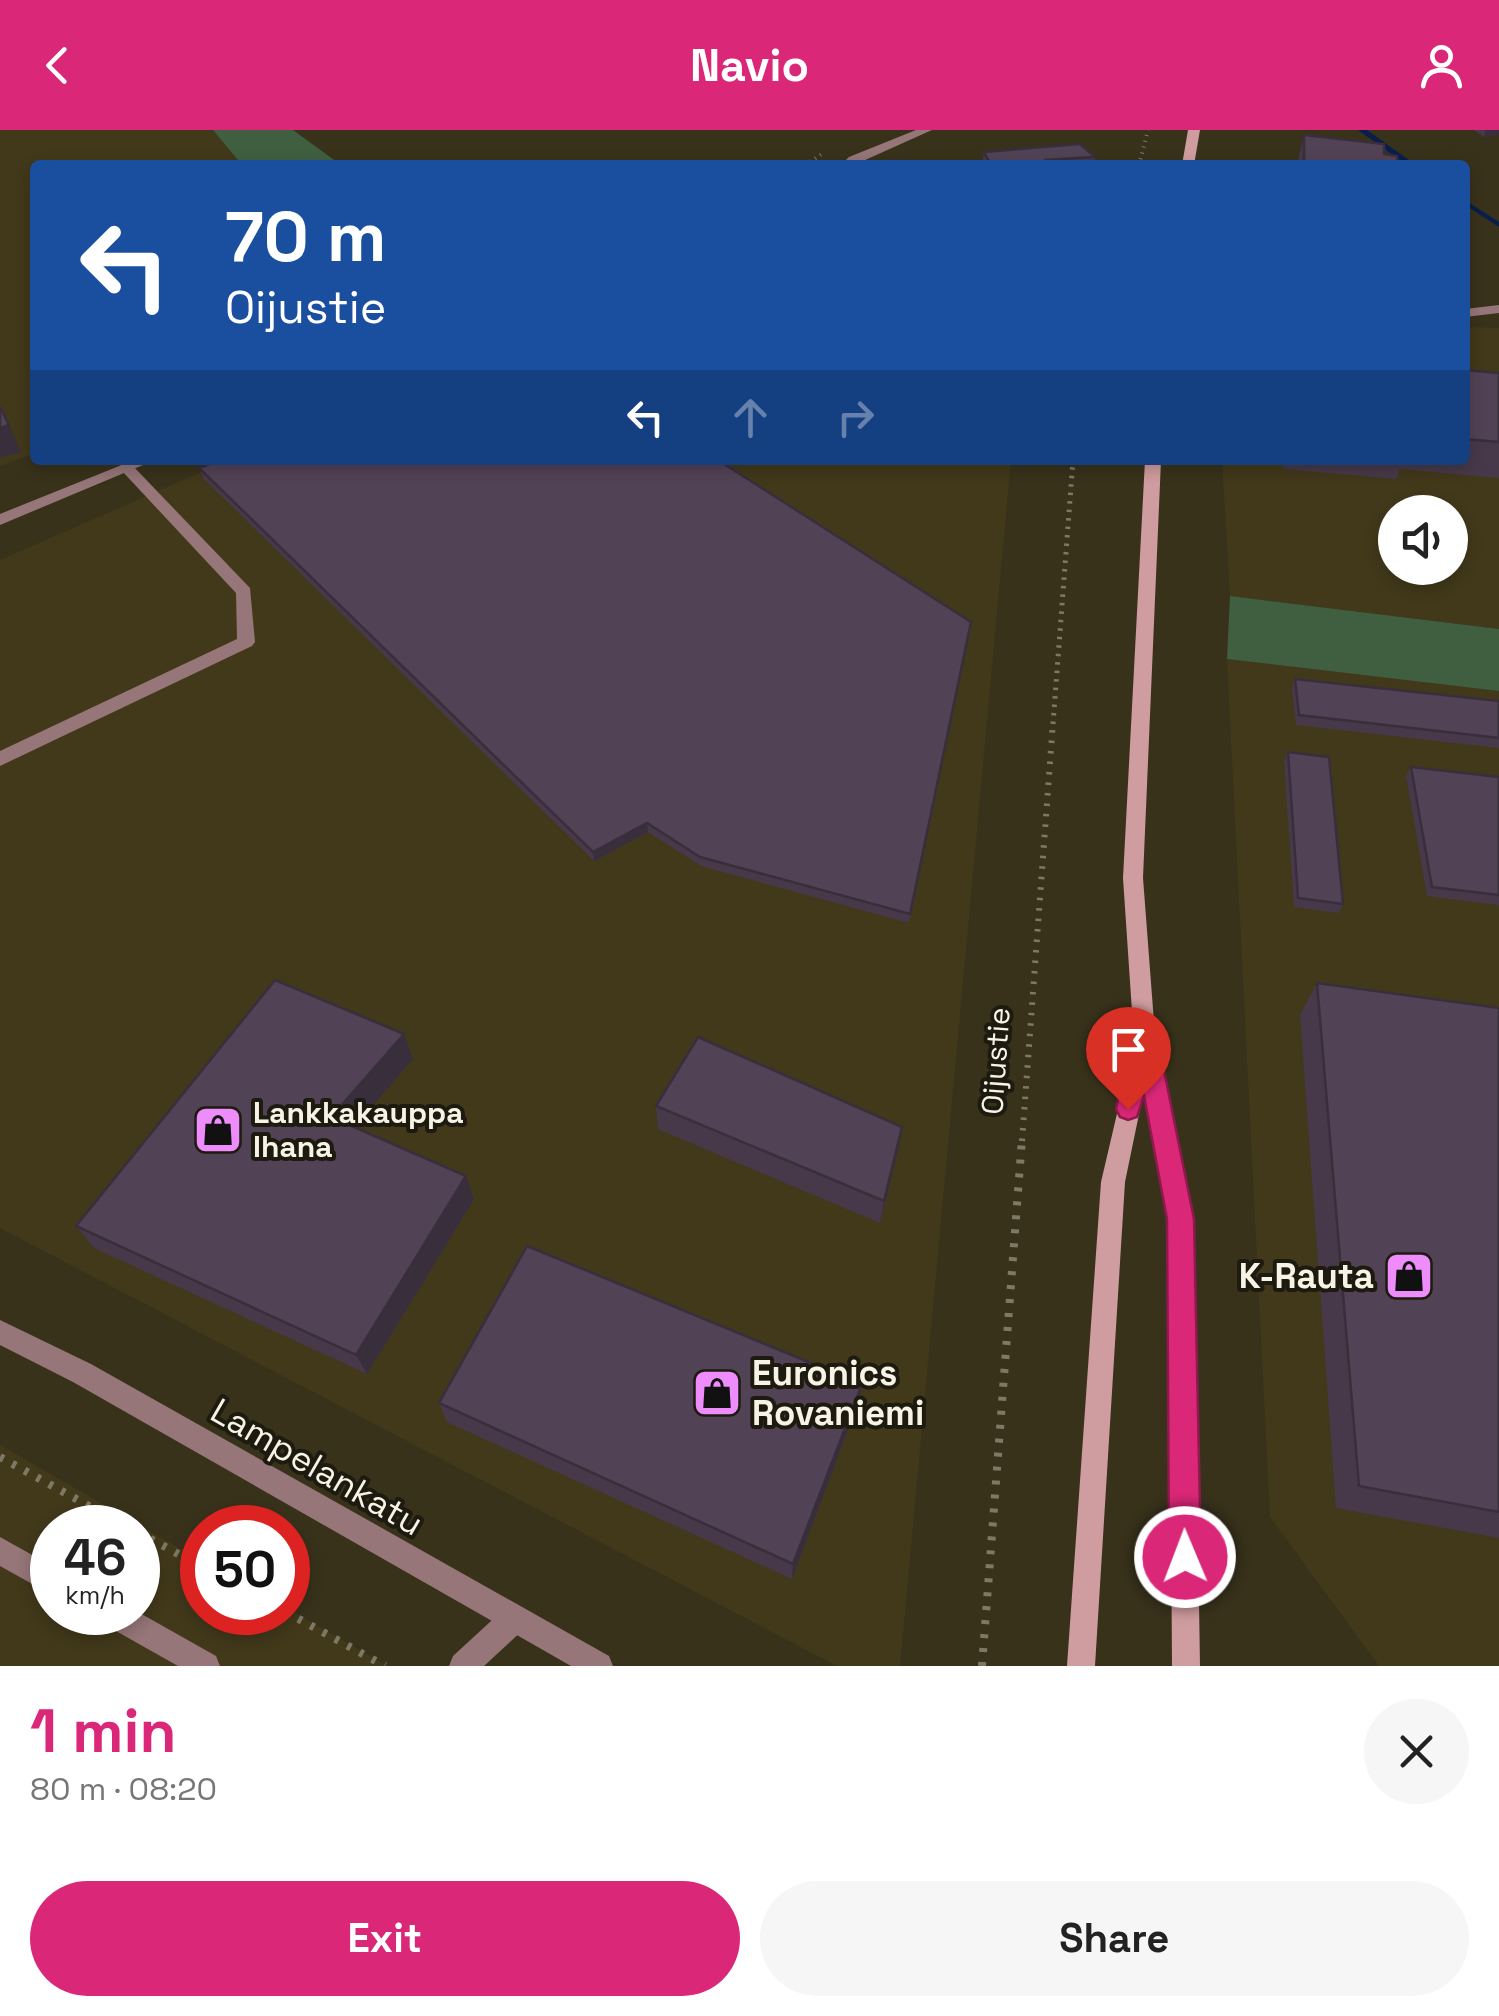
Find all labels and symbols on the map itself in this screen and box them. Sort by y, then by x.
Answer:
street label: Oijustie [972,1006,1019,1116]
pin [1086,1007,1171,1110]
place label: Lankkakauppa Ihana [253,1093,464,1166]
shop icon: Lankkakauppa Ihana [192,1104,244,1156]
shop icon: K-Rauta [1383,1250,1435,1302]
place label: K-Rauta [1239,1254,1374,1298]
place label: Euronics Rovaniemi [752,1351,924,1435]
shop icon: Euronics Rovaniemi [691,1367,743,1419]
street label: Lampelankatu [203,1389,431,1545]
speed limit sign: 50 [180,1505,310,1635]
position arrow [1133,1505,1237,1609]

